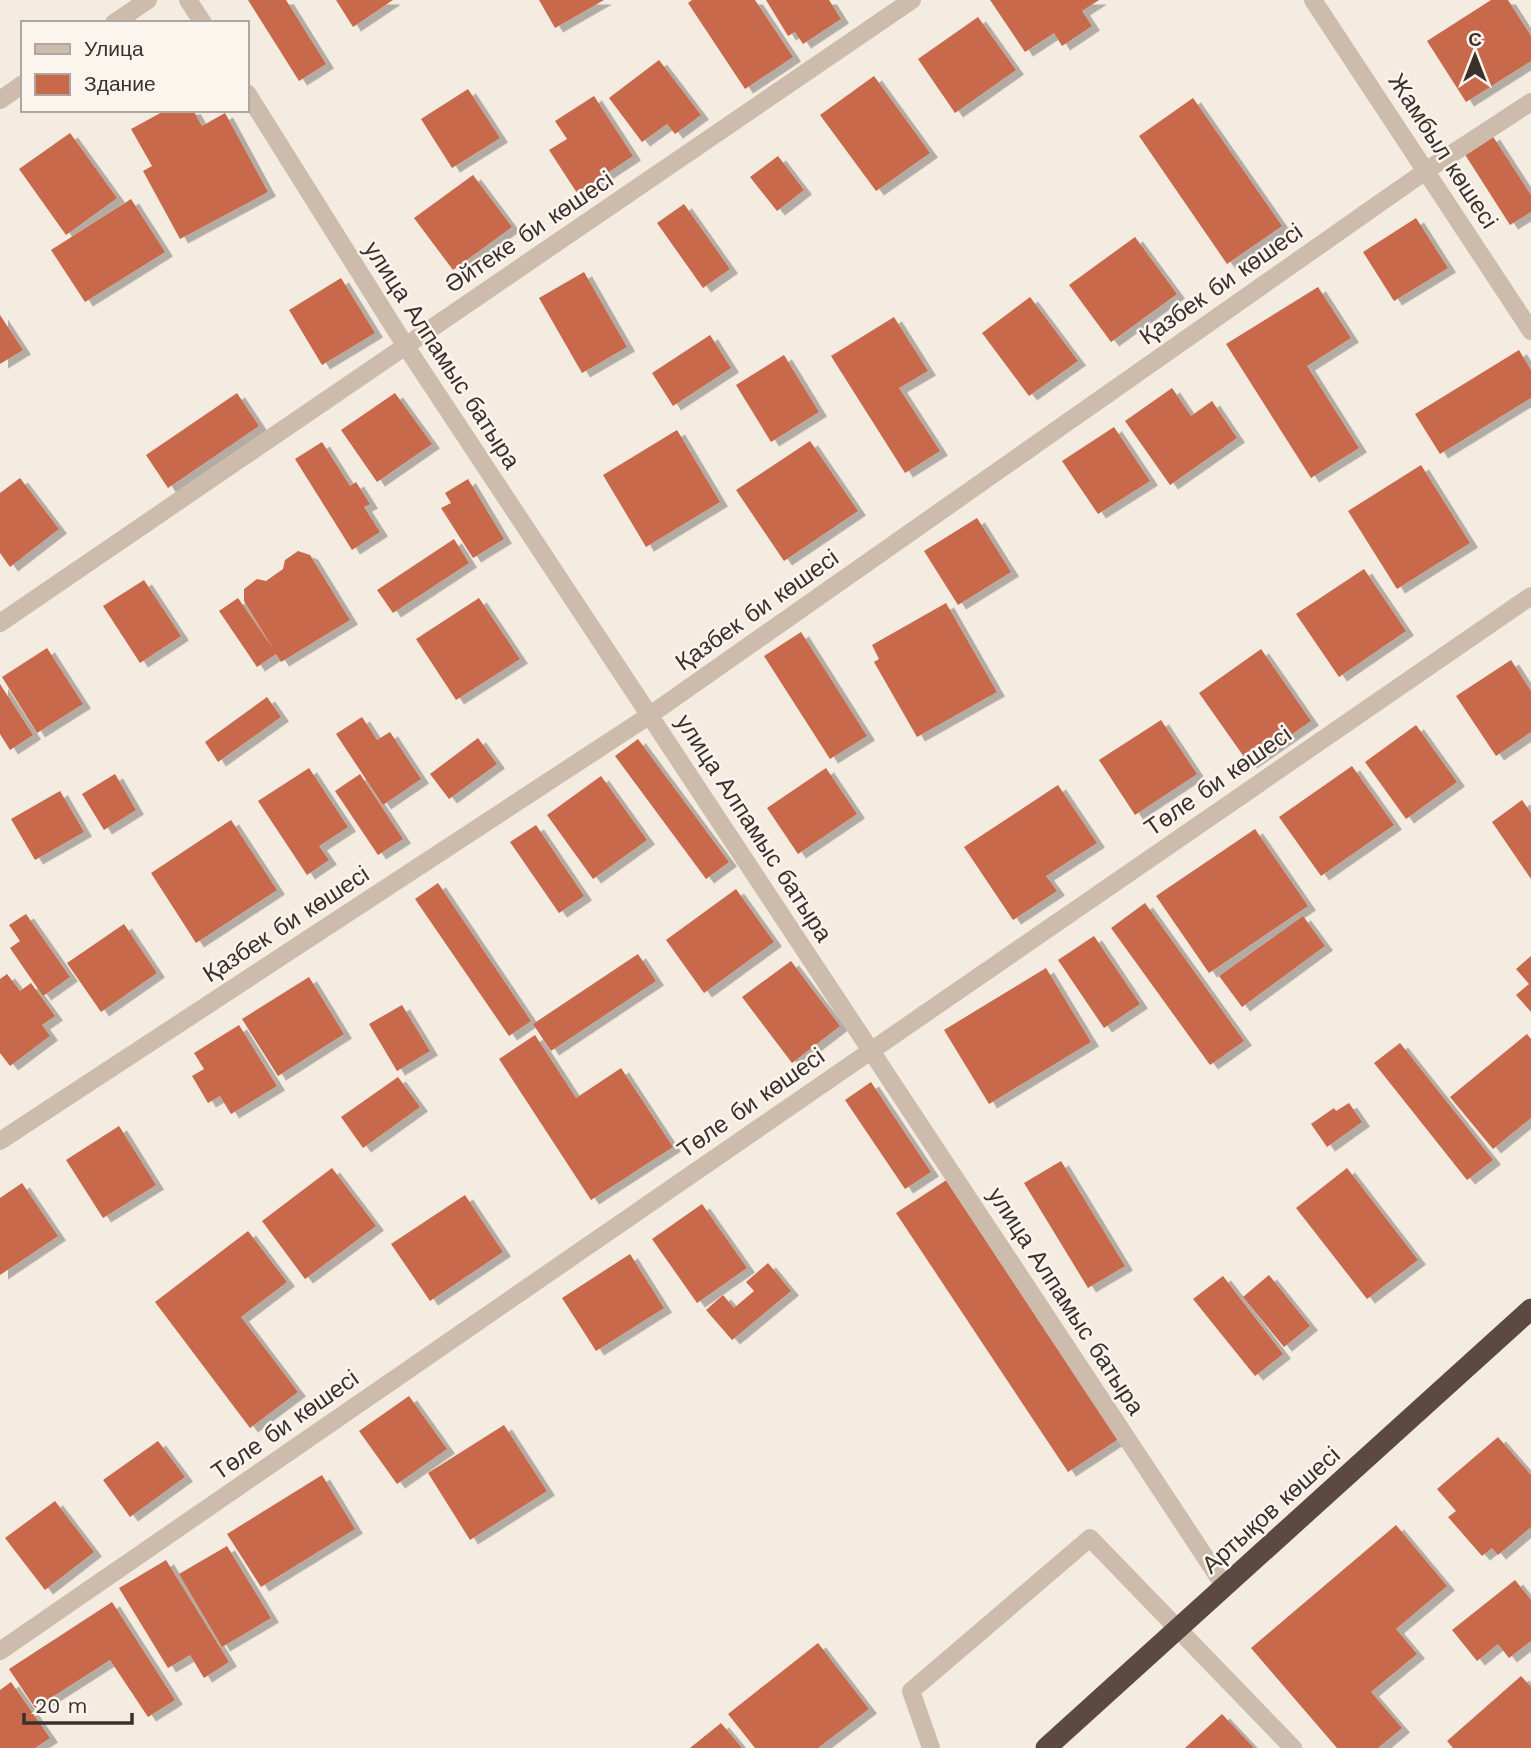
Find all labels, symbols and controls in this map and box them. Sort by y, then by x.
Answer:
legend [21,21,248,112]
north arrow [1440,21,1510,91]
text: С [1468,28,1482,51]
text: Улица [84,36,144,61]
street label: Жамбыл көшесі [1383,68,1503,234]
text: Здание [84,71,156,96]
street label: Әйтеке би көшесі [440,165,618,299]
street label: Қазбек би көшесі [1134,217,1308,351]
street label: улица Алпамыс батыра [358,236,526,474]
street label: Қазбек би көшесі [670,543,844,677]
street label: улица Алпамыс батыра [670,709,838,947]
street label: Төле би көшесі [1139,720,1297,842]
street label: Қазбек би көшесі [198,860,374,988]
street label: Төле би көшесі [672,1042,830,1164]
street label: улица Алпамыс батыра [982,1182,1150,1420]
street label: Төле би көшесі [206,1364,364,1486]
street label: Артықов көшесі [1196,1441,1346,1579]
scale bar [24,1682,133,1726]
text: 20 m [35,1693,87,1718]

